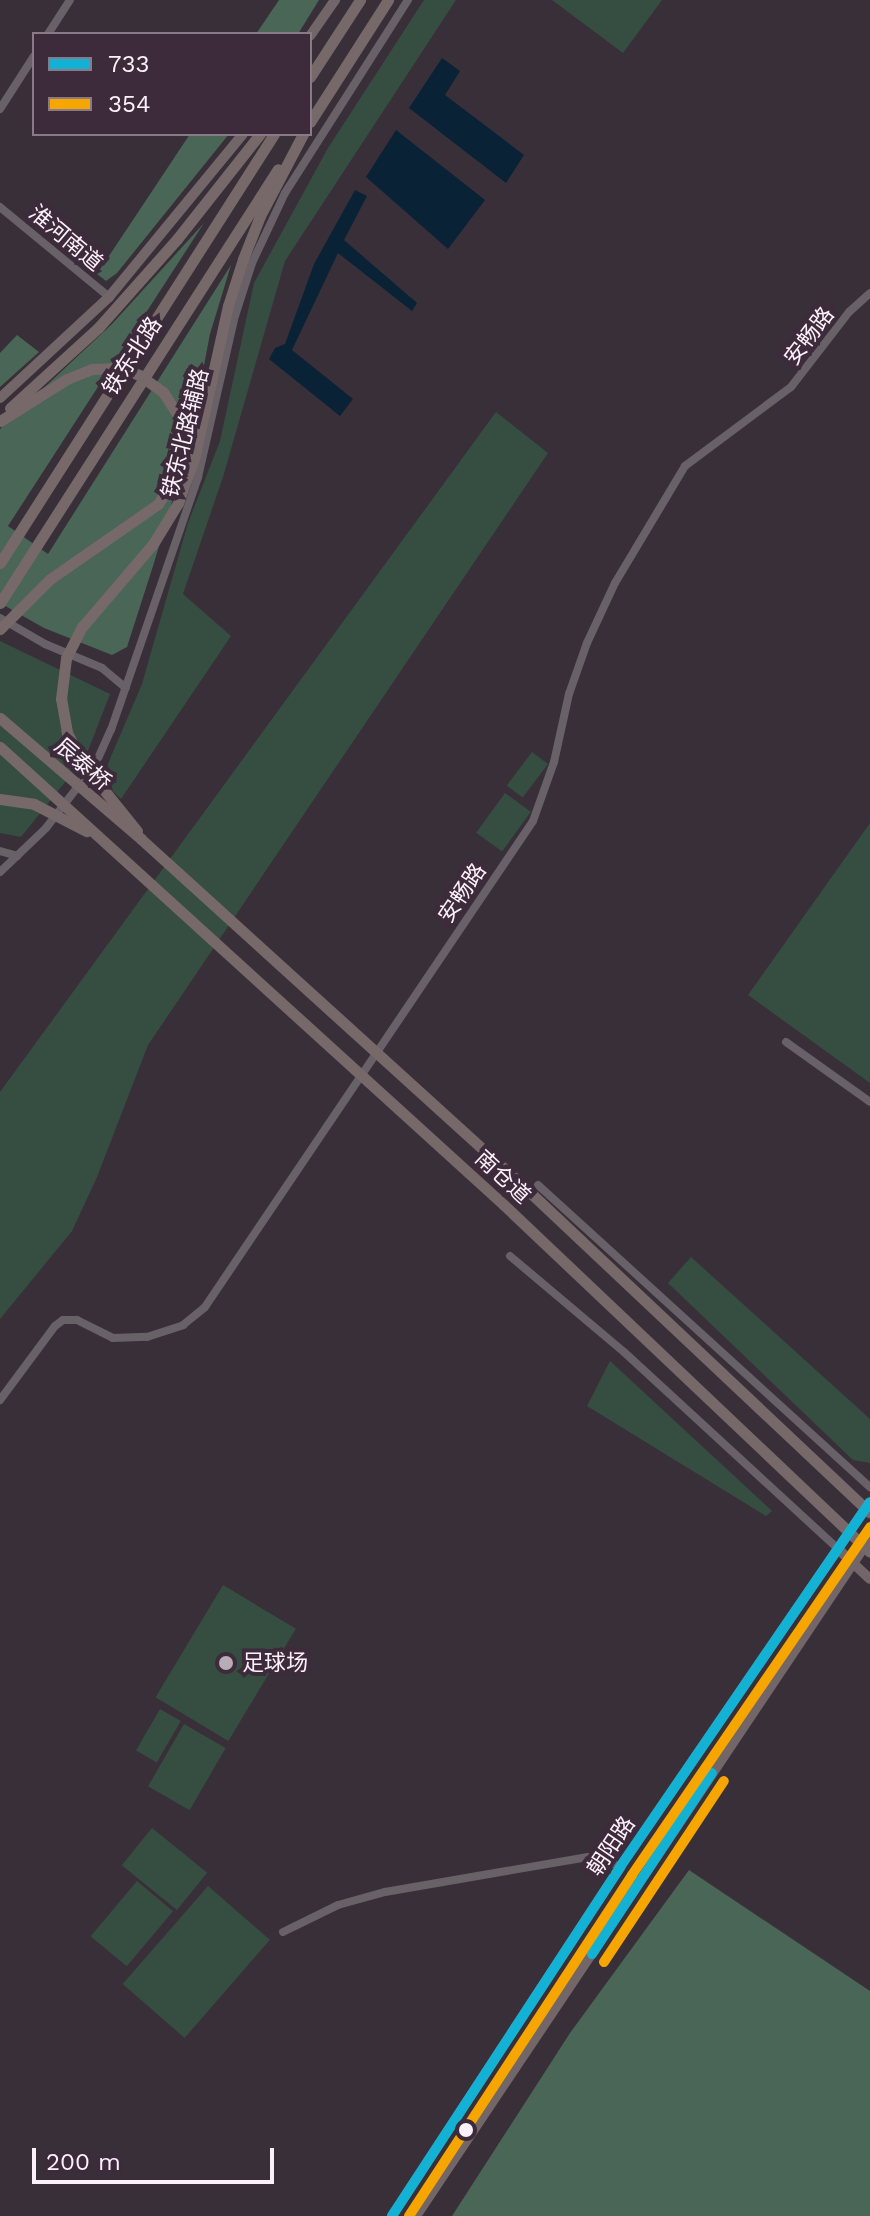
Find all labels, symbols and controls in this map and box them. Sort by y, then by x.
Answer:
legend [32,32,312,136]
text: 733 [108,50,149,78]
text: 354 [108,90,151,118]
street label: 淮河南道 [24,200,108,276]
street label: 安畅路 [779,302,839,370]
street label: 铁东北路 [97,312,167,400]
street label: 铁东北路辅路 [156,366,214,500]
street label: 辰泰桥 [49,732,117,796]
street label: 安畅路 [433,858,491,928]
street label: 南仓道 [470,1145,536,1209]
place label: 足球场 [242,1650,308,1676]
marker: 足球场 [217,1654,235,1672]
street label: 朝阳路 [582,1811,640,1881]
unlabelled marker [458,2122,474,2138]
scale bar [36,2132,278,2182]
text: 200 m [46,2148,121,2176]

